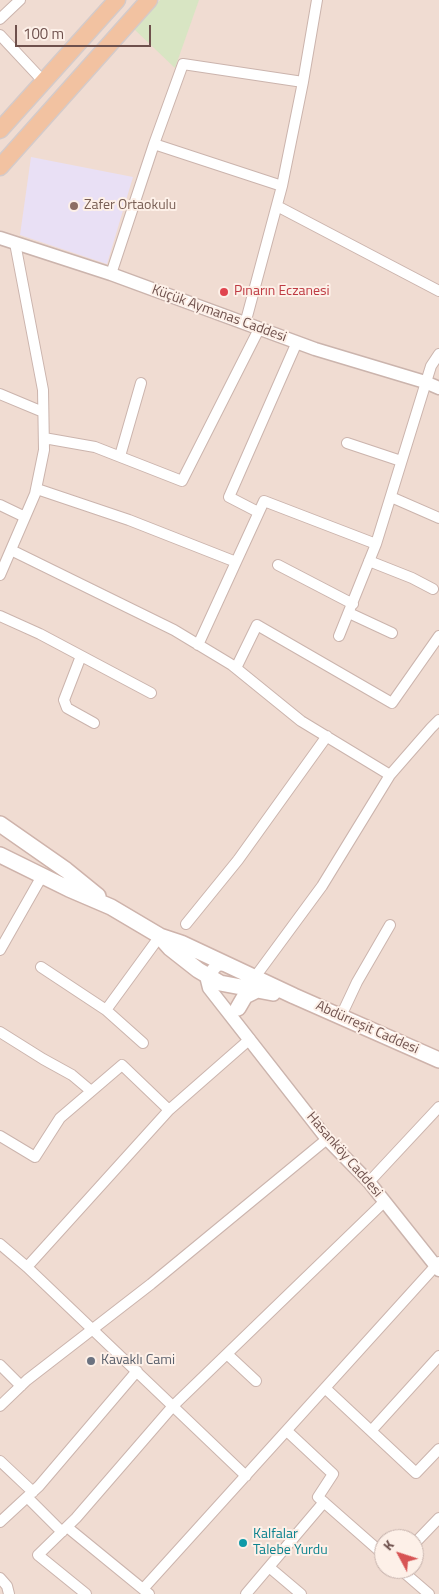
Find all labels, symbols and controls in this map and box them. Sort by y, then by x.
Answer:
scale bar [18,15,154,47]
text: 100 m [23,22,64,45]
place label: Zafer Ortaokulu [84,198,176,214]
marker: Zafer Ortaokulu [68,200,80,212]
street label: Küçük Aymanas Caddesi [149,282,289,346]
place label: Pınarın Eczanesi [234,284,330,300]
marker: Pınarın Eczanesi [218,286,230,298]
street label: Abdürreşit Caddesi [313,998,421,1058]
street label: Hasanköy Caddesi [302,1109,386,1201]
place label: Kavaklı Cami [101,1353,175,1369]
marker: Kavaklı Cami [85,1355,97,1367]
place label: Kalfalar Talebe Yurdu [253,1527,328,1560]
north arrow [374,1529,424,1579]
text: K [377,1535,399,1555]
marker: Kalfalar Talebe Yurdu [237,1537,249,1549]

